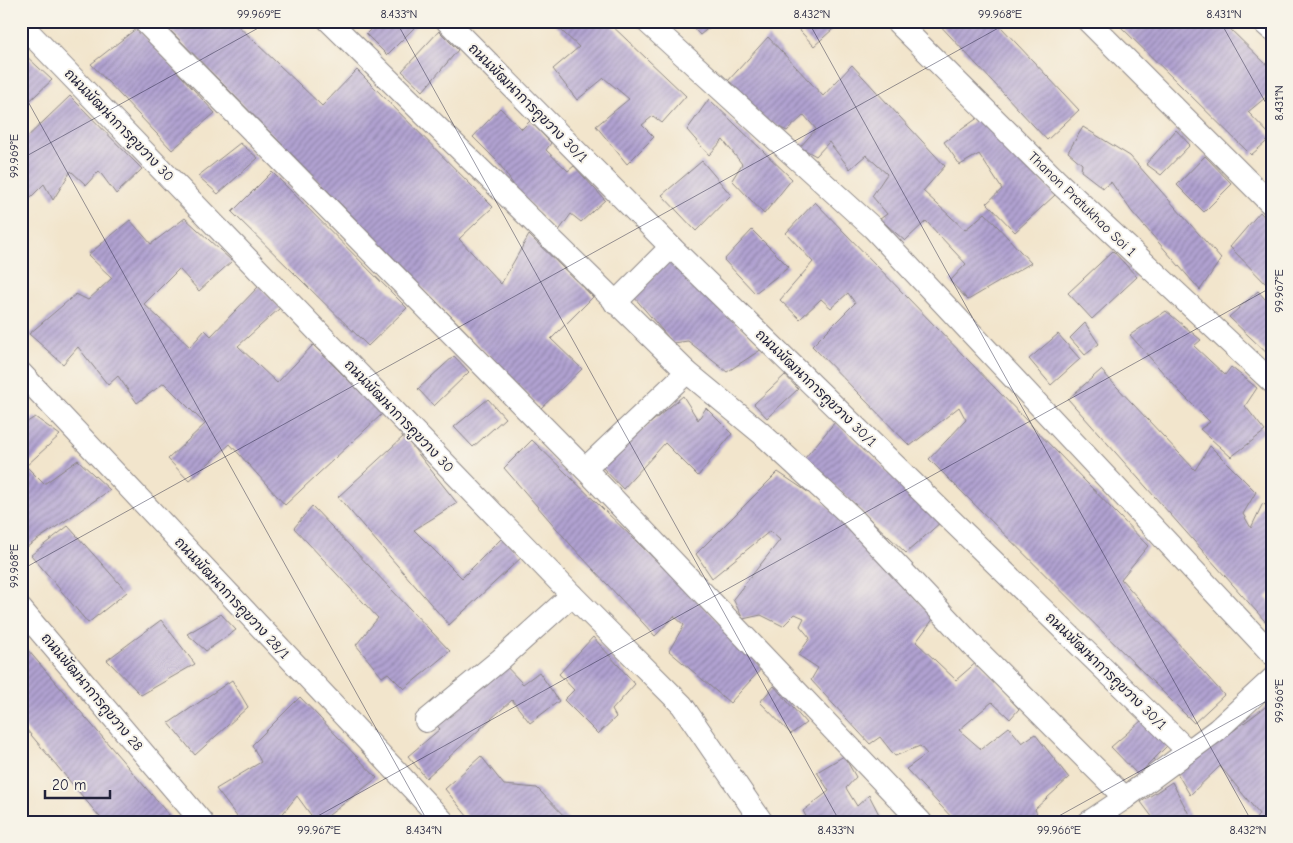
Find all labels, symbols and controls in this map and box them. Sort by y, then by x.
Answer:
text: 99.969°E [237,7,281,21]
text: 8.433°N [381,7,417,21]
text: 8.432°N [793,7,831,21]
text: 99.968°E [978,7,1022,21]
text: 8.431°N [1206,7,1242,21]
street label: ถนนพัฒนาการคูขวาง 30/1 [464,40,591,167]
street label: ถนนพัฒนาการคูขวาง 30 [60,65,177,186]
text: 8.431°N [1272,85,1286,121]
text: 99.969°E [7,134,21,178]
street label: Thanon Pratukhao Soi 1 [1025,148,1139,260]
text: 99.967°E [1272,269,1286,313]
street label: ถนนพัฒนาการคูขวาง 30/1 [751,326,880,451]
street label: ถนนพัฒนาการคูขวาง 30 [340,356,457,477]
street label: ถนนพัฒนาการคูขวาง 28/1 [170,534,293,663]
text: 99.968°E [7,544,21,588]
street label: ถนนพัฒนาการคูขวาง 30/1 [1041,609,1170,734]
street label: ถนนพัฒนาการคูขวาง 28 [37,630,146,755]
text: 99.966°E [1272,679,1286,723]
scale bar [45,768,110,800]
text: 20 m [52,776,86,794]
text: 99.967°E [297,823,341,837]
text: 8.434°N [406,823,442,837]
text: 8.433°N [818,823,854,837]
text: 99.966°E [1037,823,1081,837]
text: 8.432°N [1229,823,1267,837]

